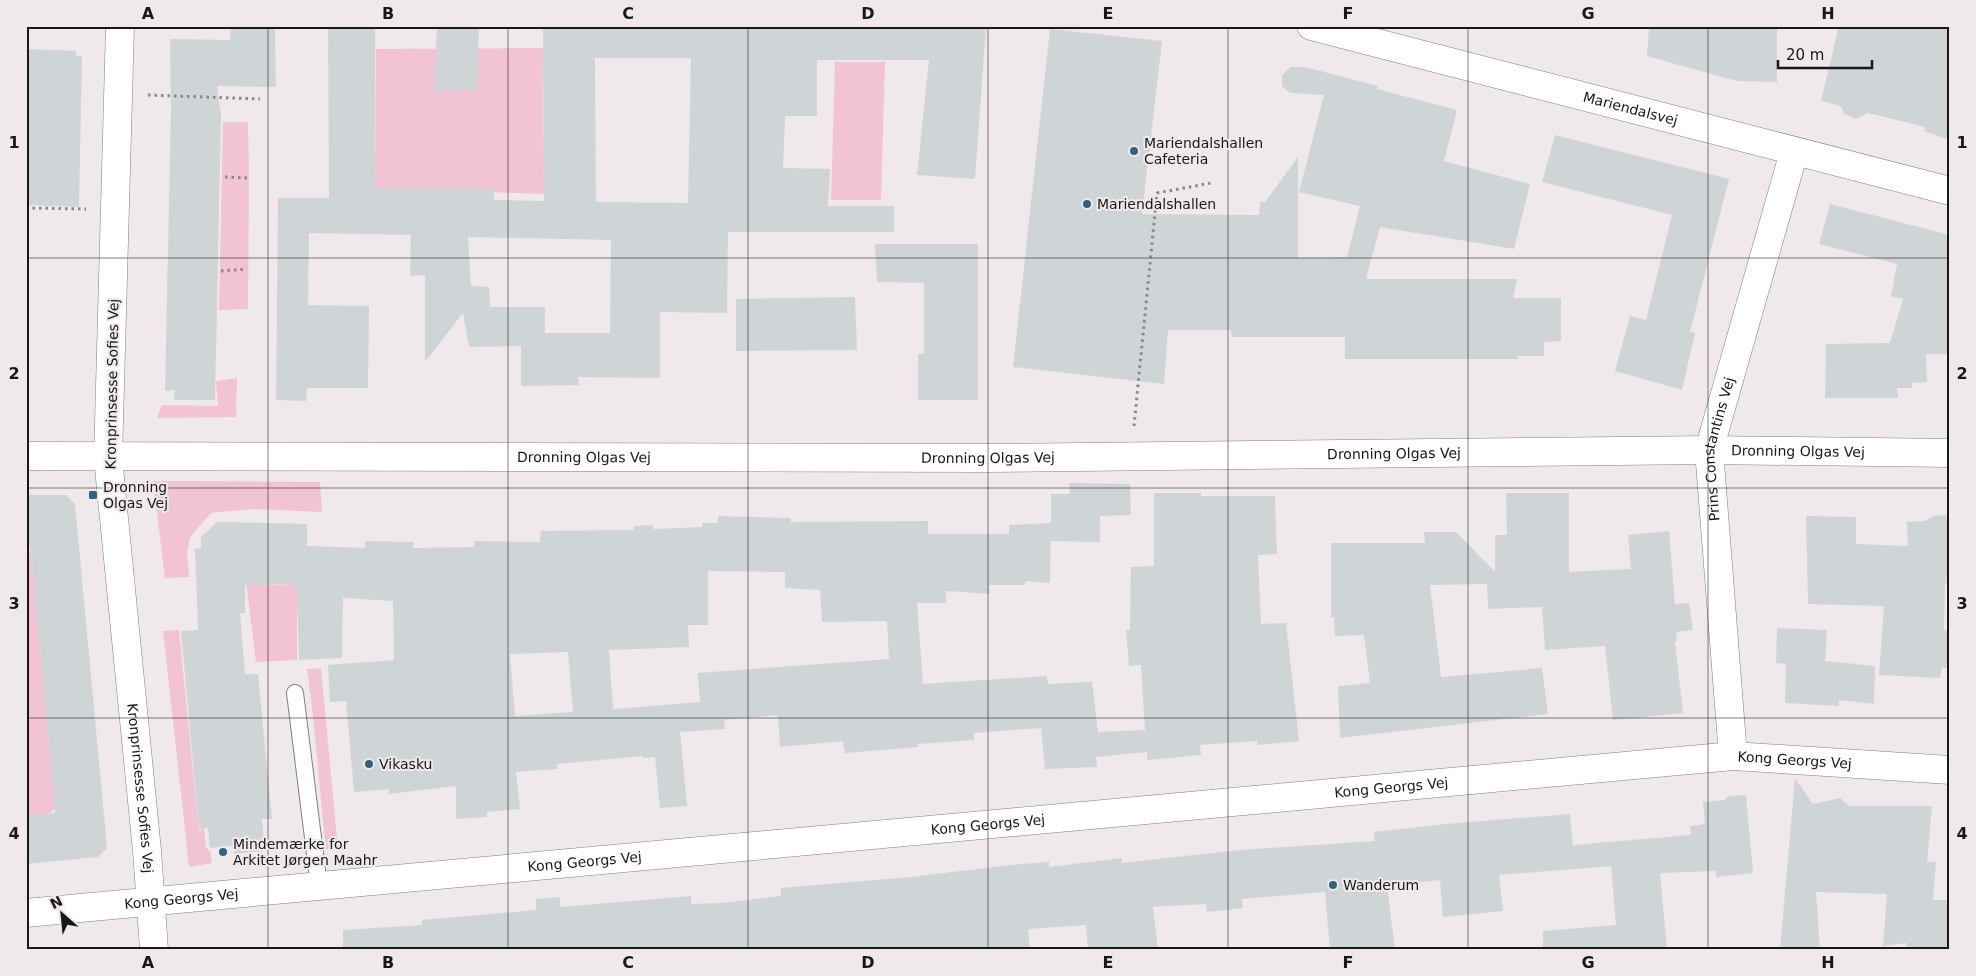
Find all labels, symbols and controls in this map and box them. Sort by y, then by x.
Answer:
text: A [142,4,155,23]
text: B [382,4,394,23]
text: C [622,4,634,23]
text: D [861,4,875,23]
text: E [1103,4,1113,23]
text: F [1343,4,1353,23]
text: G [1581,4,1595,23]
text: H [1821,4,1835,23]
scale bar [1778,38,1872,70]
text: 20 m [1786,46,1824,64]
street label: Mariendalsvej [1581,89,1680,128]
text: 1 [8,133,20,152]
text: 1 [1956,133,1968,152]
place label: Mariendalshallen Cafeteria [1144,135,1263,167]
marker: Mariendalshallen Cafeteria [1128,145,1140,157]
place label: Mariendalshallen [1097,196,1216,212]
marker: Mariendalshallen [1081,198,1093,210]
street label: Kronprinsesse Sofies Vej [103,299,121,469]
text: 2 [8,364,20,383]
text: 2 [1956,364,1968,383]
street label: Prins Constantins Vej [1701,375,1737,522]
street label: Dronning Olgas Vej [1731,442,1865,460]
street label: Dronning Olgas Vej [1327,445,1461,462]
street label: Dronning Olgas Vej [517,449,651,465]
street label: Dronning Olgas Vej [921,449,1055,466]
place label: Dronning Olgas Vej [103,479,168,511]
marker: Dronning Olgas Vej [87,489,99,501]
text: 3 [8,594,20,613]
text: 3 [1956,594,1968,613]
street label: Kronprinsesse Sofies Vej [124,702,157,874]
street label: Kong Georgs Vej [1737,748,1852,772]
place label: Vikasku [379,756,432,772]
marker: Vikasku [363,758,375,770]
street label: Kong Georgs Vej [1333,774,1449,801]
street label: Kong Georgs Vej [930,811,1046,838]
text: 4 [8,824,20,843]
text: 4 [1956,824,1968,843]
place label: Mindemærke for Arkitet Jørgen Maahr [233,836,378,868]
marker: Mindemærke for Arkitet Jørgen Maahr [217,846,229,858]
street label: Kong Georgs Vej [527,848,642,875]
place label: Wanderum [1343,877,1419,893]
marker: Wanderum [1327,879,1339,891]
street label: Kong Georgs Vej [124,886,239,912]
north arrow [38,888,88,938]
text: N [47,893,65,912]
text: A [142,953,155,972]
text: B [382,953,394,972]
text: C [622,953,634,972]
text: D [861,953,875,972]
text: E [1103,953,1113,972]
text: F [1343,953,1353,972]
text: G [1581,953,1595,972]
text: H [1821,953,1835,972]

